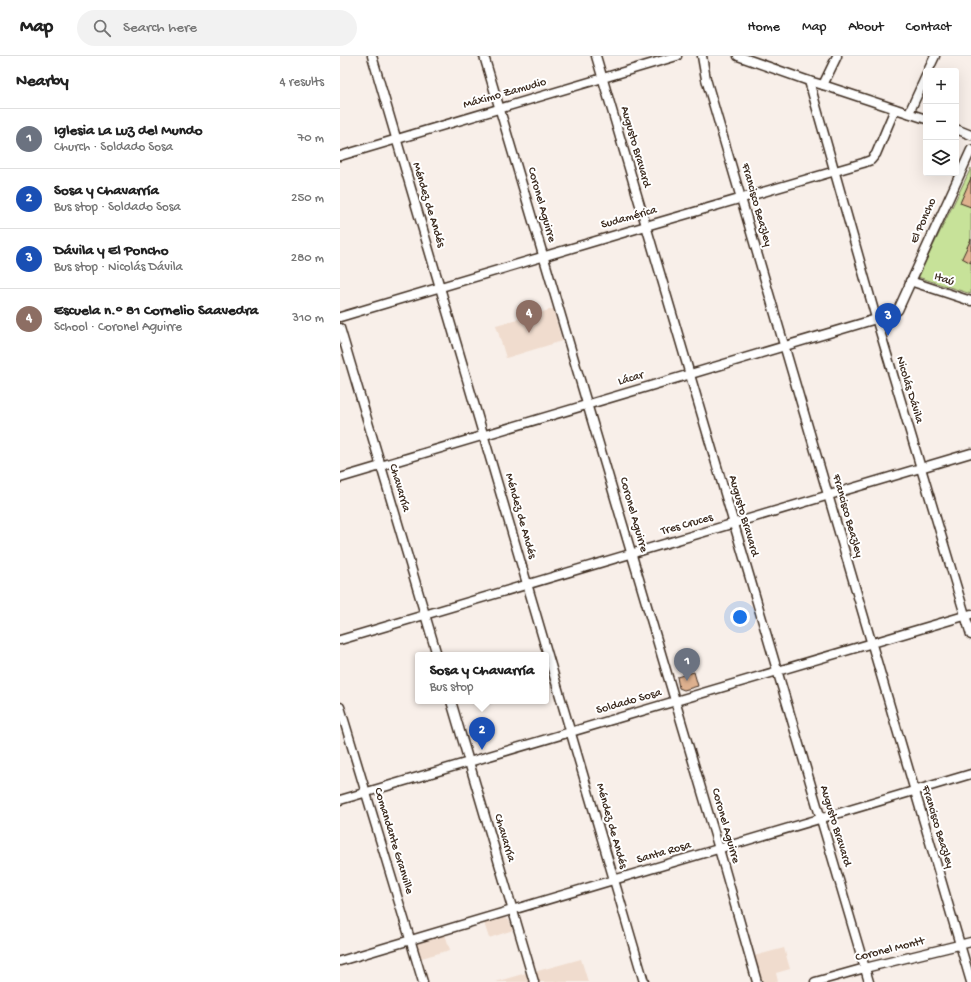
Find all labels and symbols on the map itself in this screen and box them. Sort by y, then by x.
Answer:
street label: Máximo Zamudio [462,75,548,113]
street label: Augusto Bravard [617,105,654,190]
street label: Méndez de Andés [408,161,448,250]
street label: Francisco Beazley [737,161,775,248]
street label: Coronel Aguirre [524,166,559,245]
street label: El Poncho [908,196,940,246]
street label: Sudamérica [600,203,659,233]
street label: Itaú [932,270,956,290]
pin: 4 [516,300,542,333]
pin: 3 [875,303,901,336]
street label: Nicolás Dávila [892,355,926,425]
street label: Lácar [617,368,647,389]
street label: Chavarría [385,462,413,514]
street label: Méndez de Andés [501,472,539,561]
street label: Francisco Beazley [828,472,866,559]
street label: Augusto Bravard [725,474,762,559]
street label: Coronel Aguirre [616,476,651,555]
street label: Tres Cruces [658,511,715,539]
your location [730,607,750,627]
pin: 1 [674,648,700,681]
street label: Soldado Sosa [595,686,664,718]
pin: 2 [469,717,495,750]
street label: Méndez de Andés [592,782,630,871]
street label: Francisco Beazley [917,783,956,870]
street label: Augusto Bravard [816,784,854,869]
street label: Comandante Granville [370,786,416,897]
street label: Coronel Aguirre [708,787,743,866]
street label: Chavarría [490,812,518,864]
street label: Santa Rosa [635,838,693,867]
street label: Coronel Montt [854,934,927,965]

